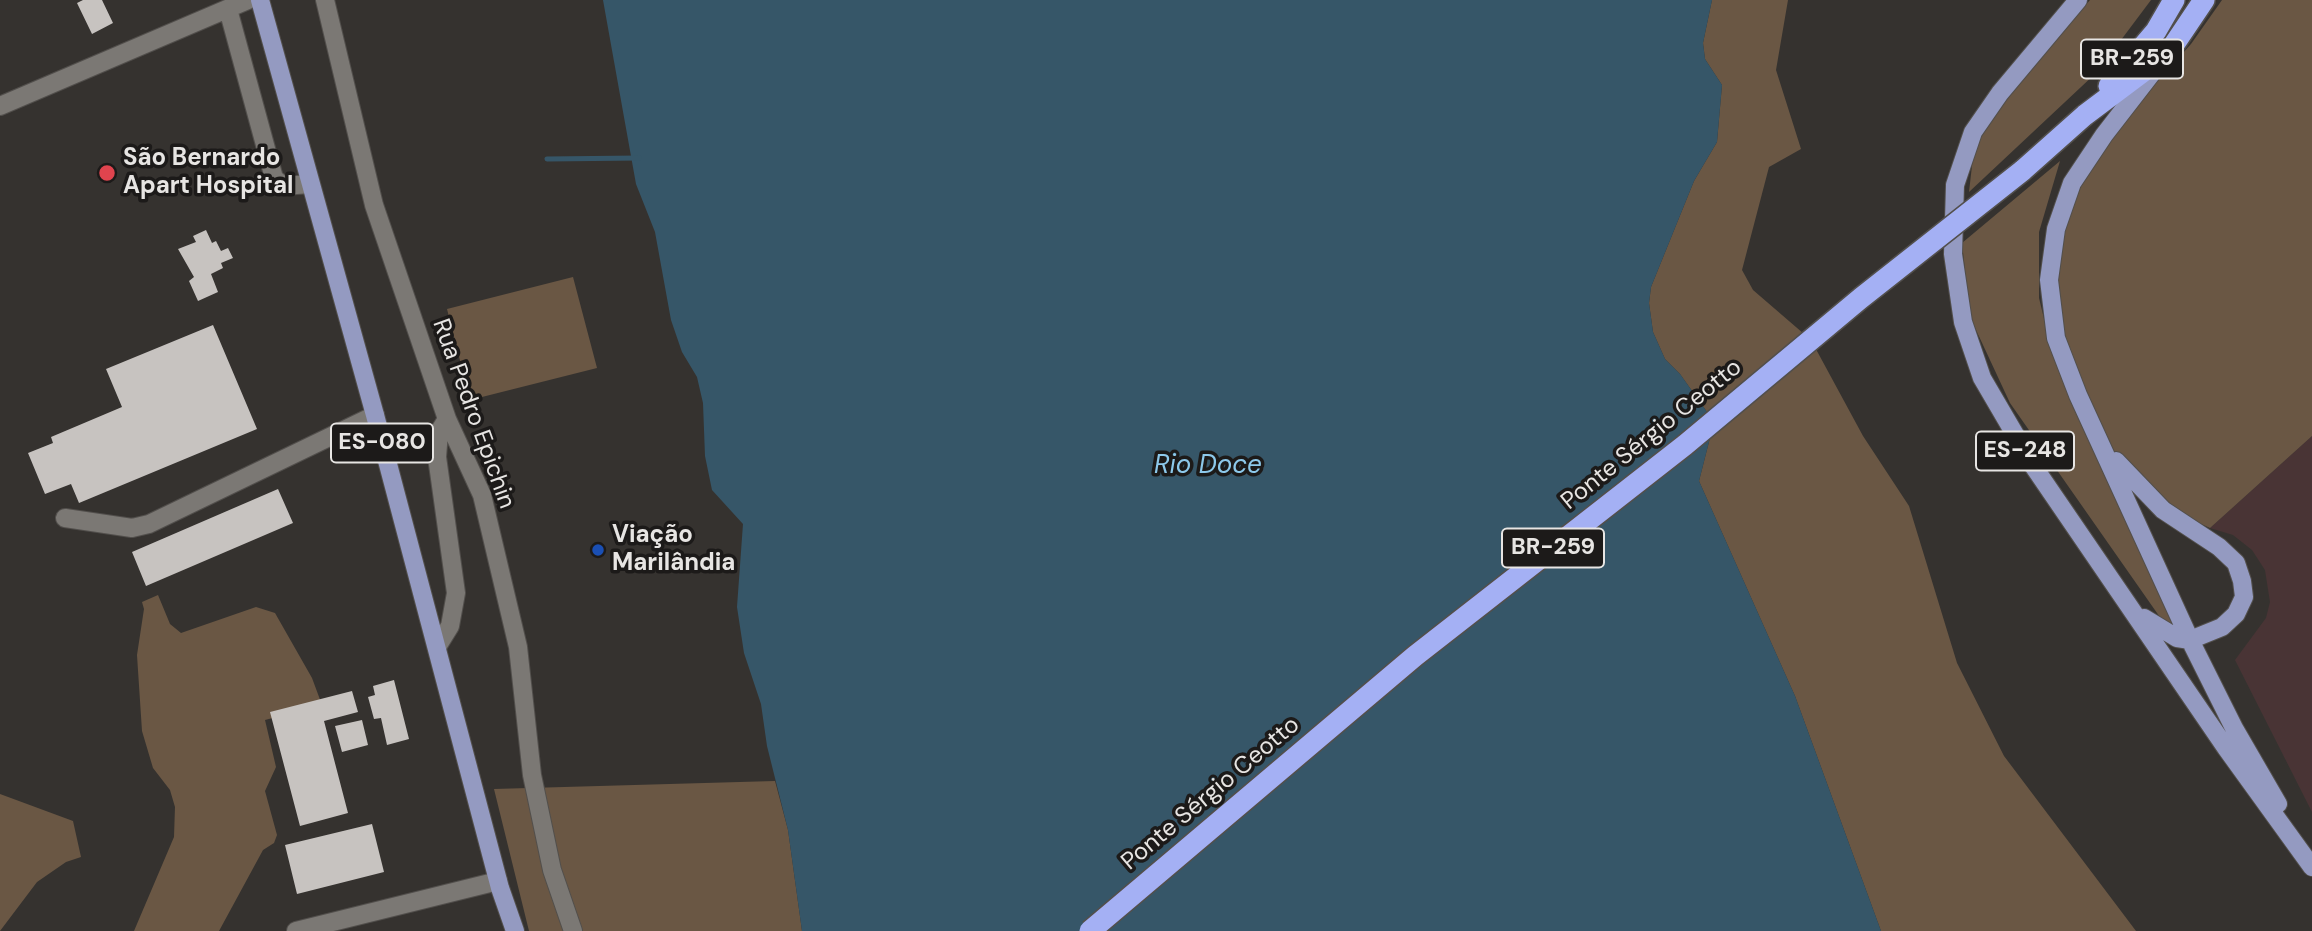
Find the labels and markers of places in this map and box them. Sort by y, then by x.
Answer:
place label: São Bernardo Apart Hospital [123,145,293,201]
marker: São Bernardo Apart Hospital [97,163,117,183]
place label: Viação Marilândia [612,522,735,578]
marker: Viação Marilândia [590,542,606,558]

